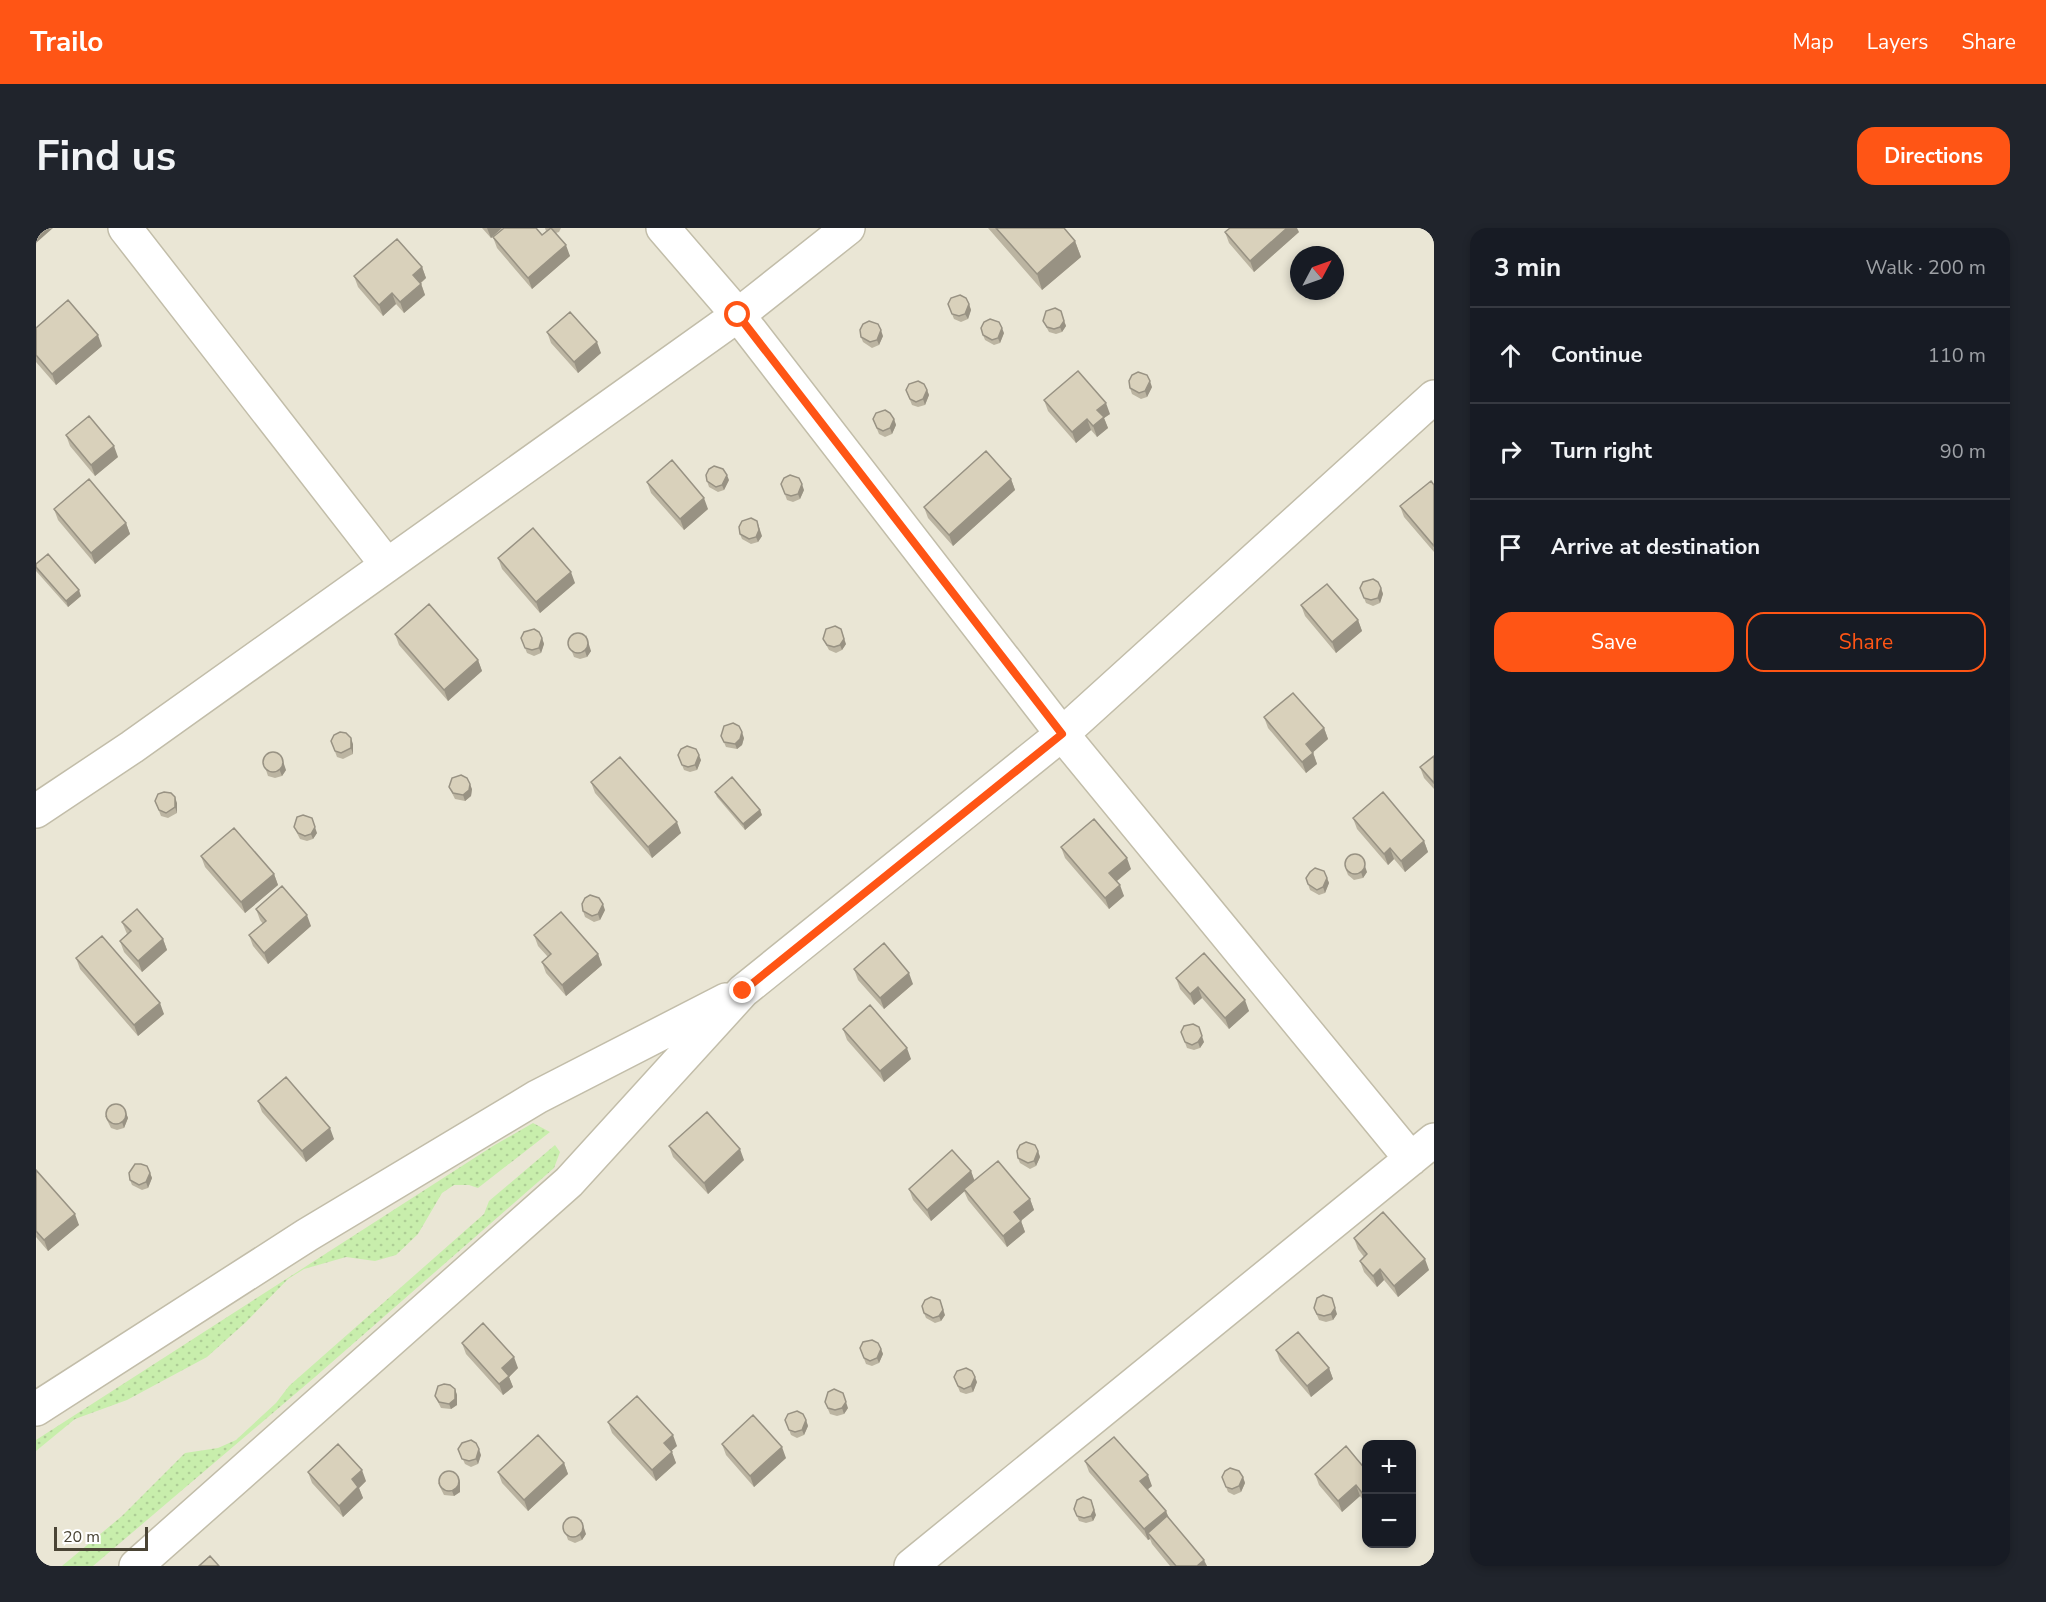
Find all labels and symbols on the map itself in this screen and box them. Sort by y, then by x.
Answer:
north arrow [1290,246,1344,300]
route start [724,301,750,327]
route end [729,977,755,1003]
scale bar [54,1524,148,1552]

